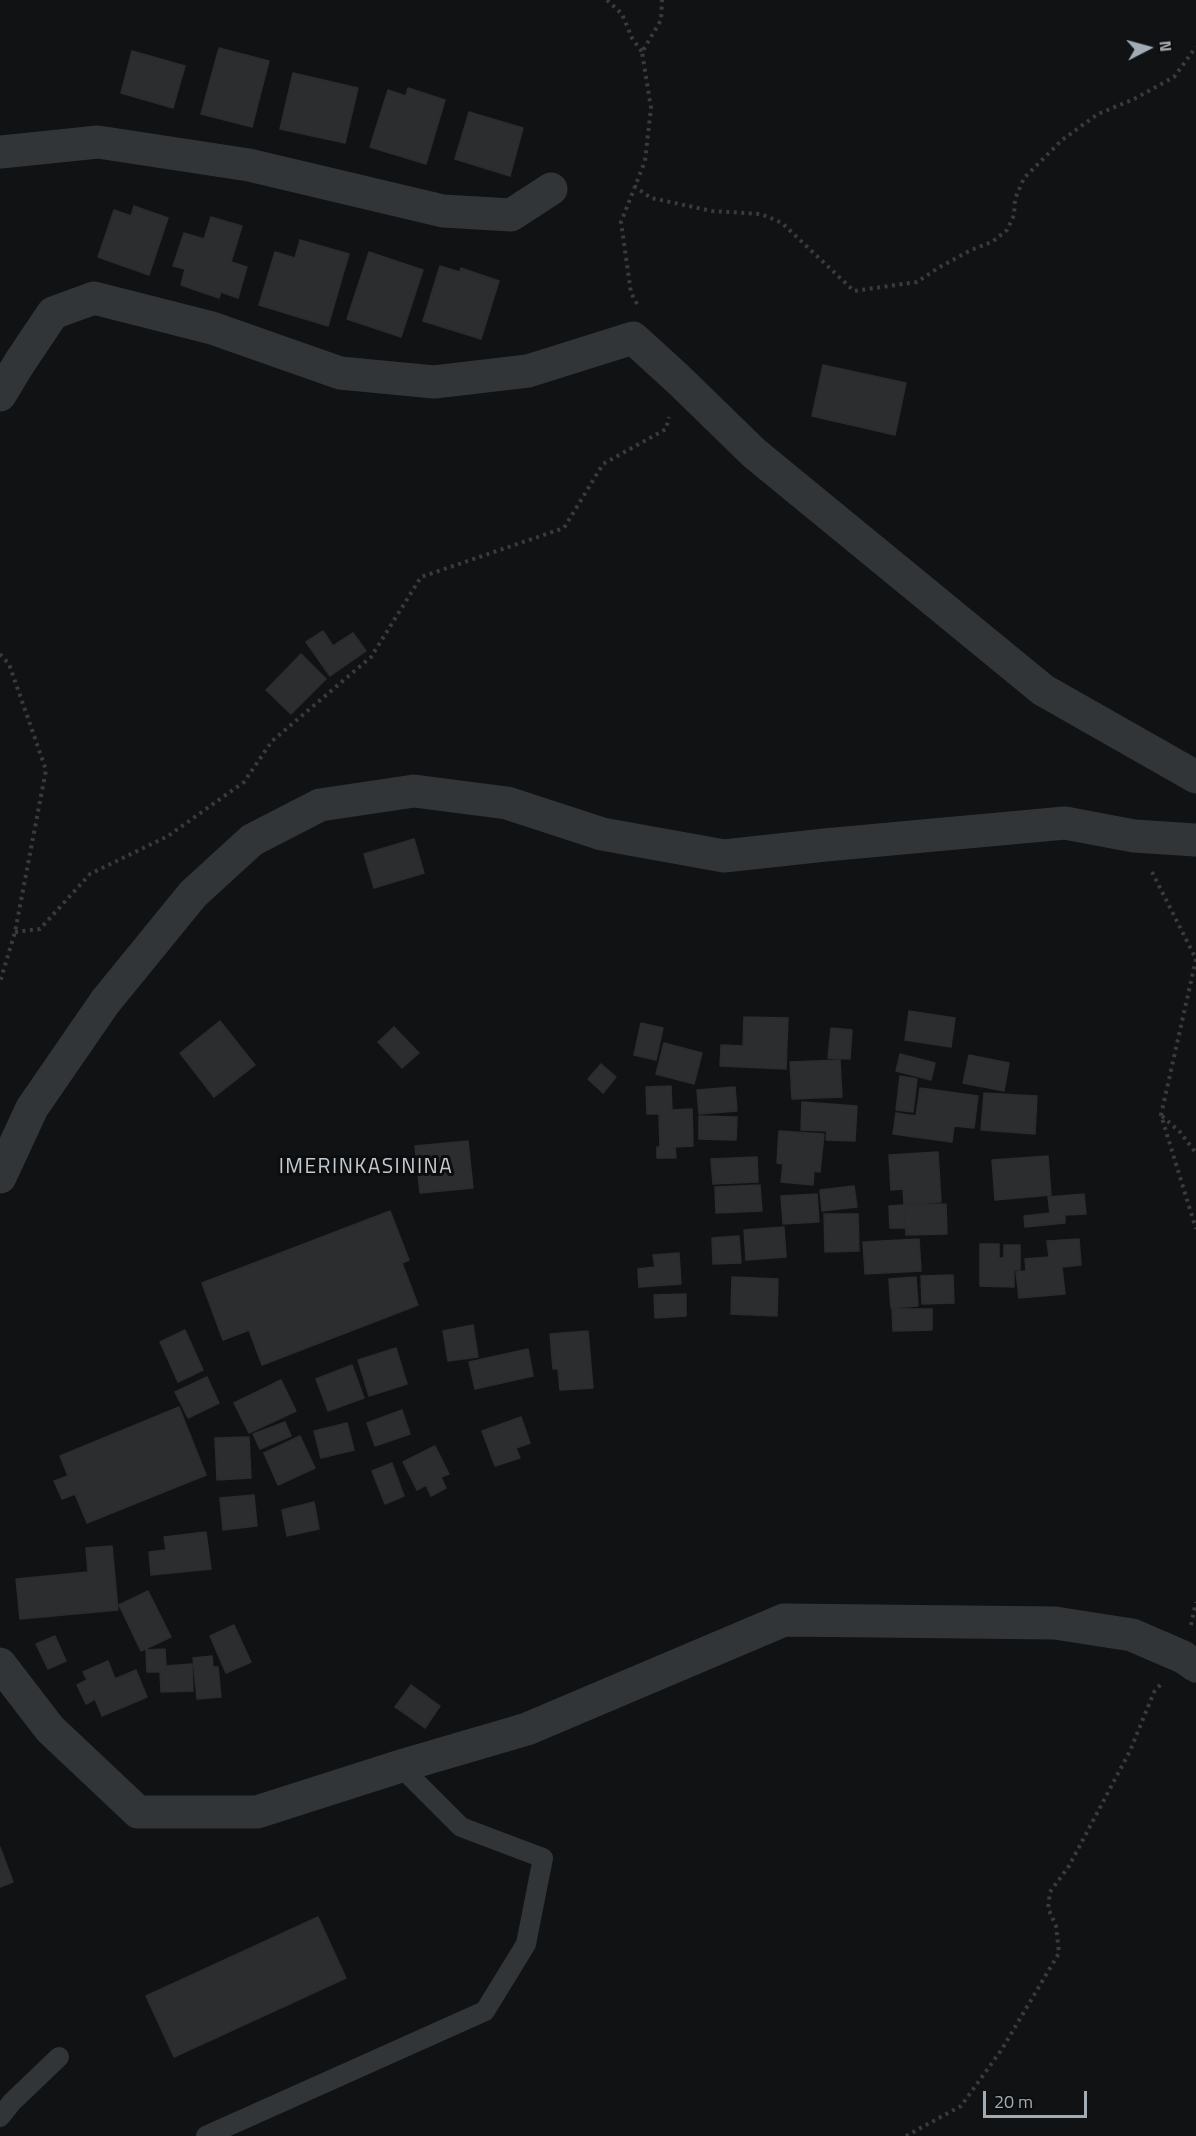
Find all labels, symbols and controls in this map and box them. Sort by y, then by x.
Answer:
north arrow [1118,18,1178,78]
text: N [1153,39,1178,53]
district label: IMERINKASININA [279,1155,453,1181]
scale bar [986,2079,1090,2117]
text: 20 m [994,2088,1033,2115]

